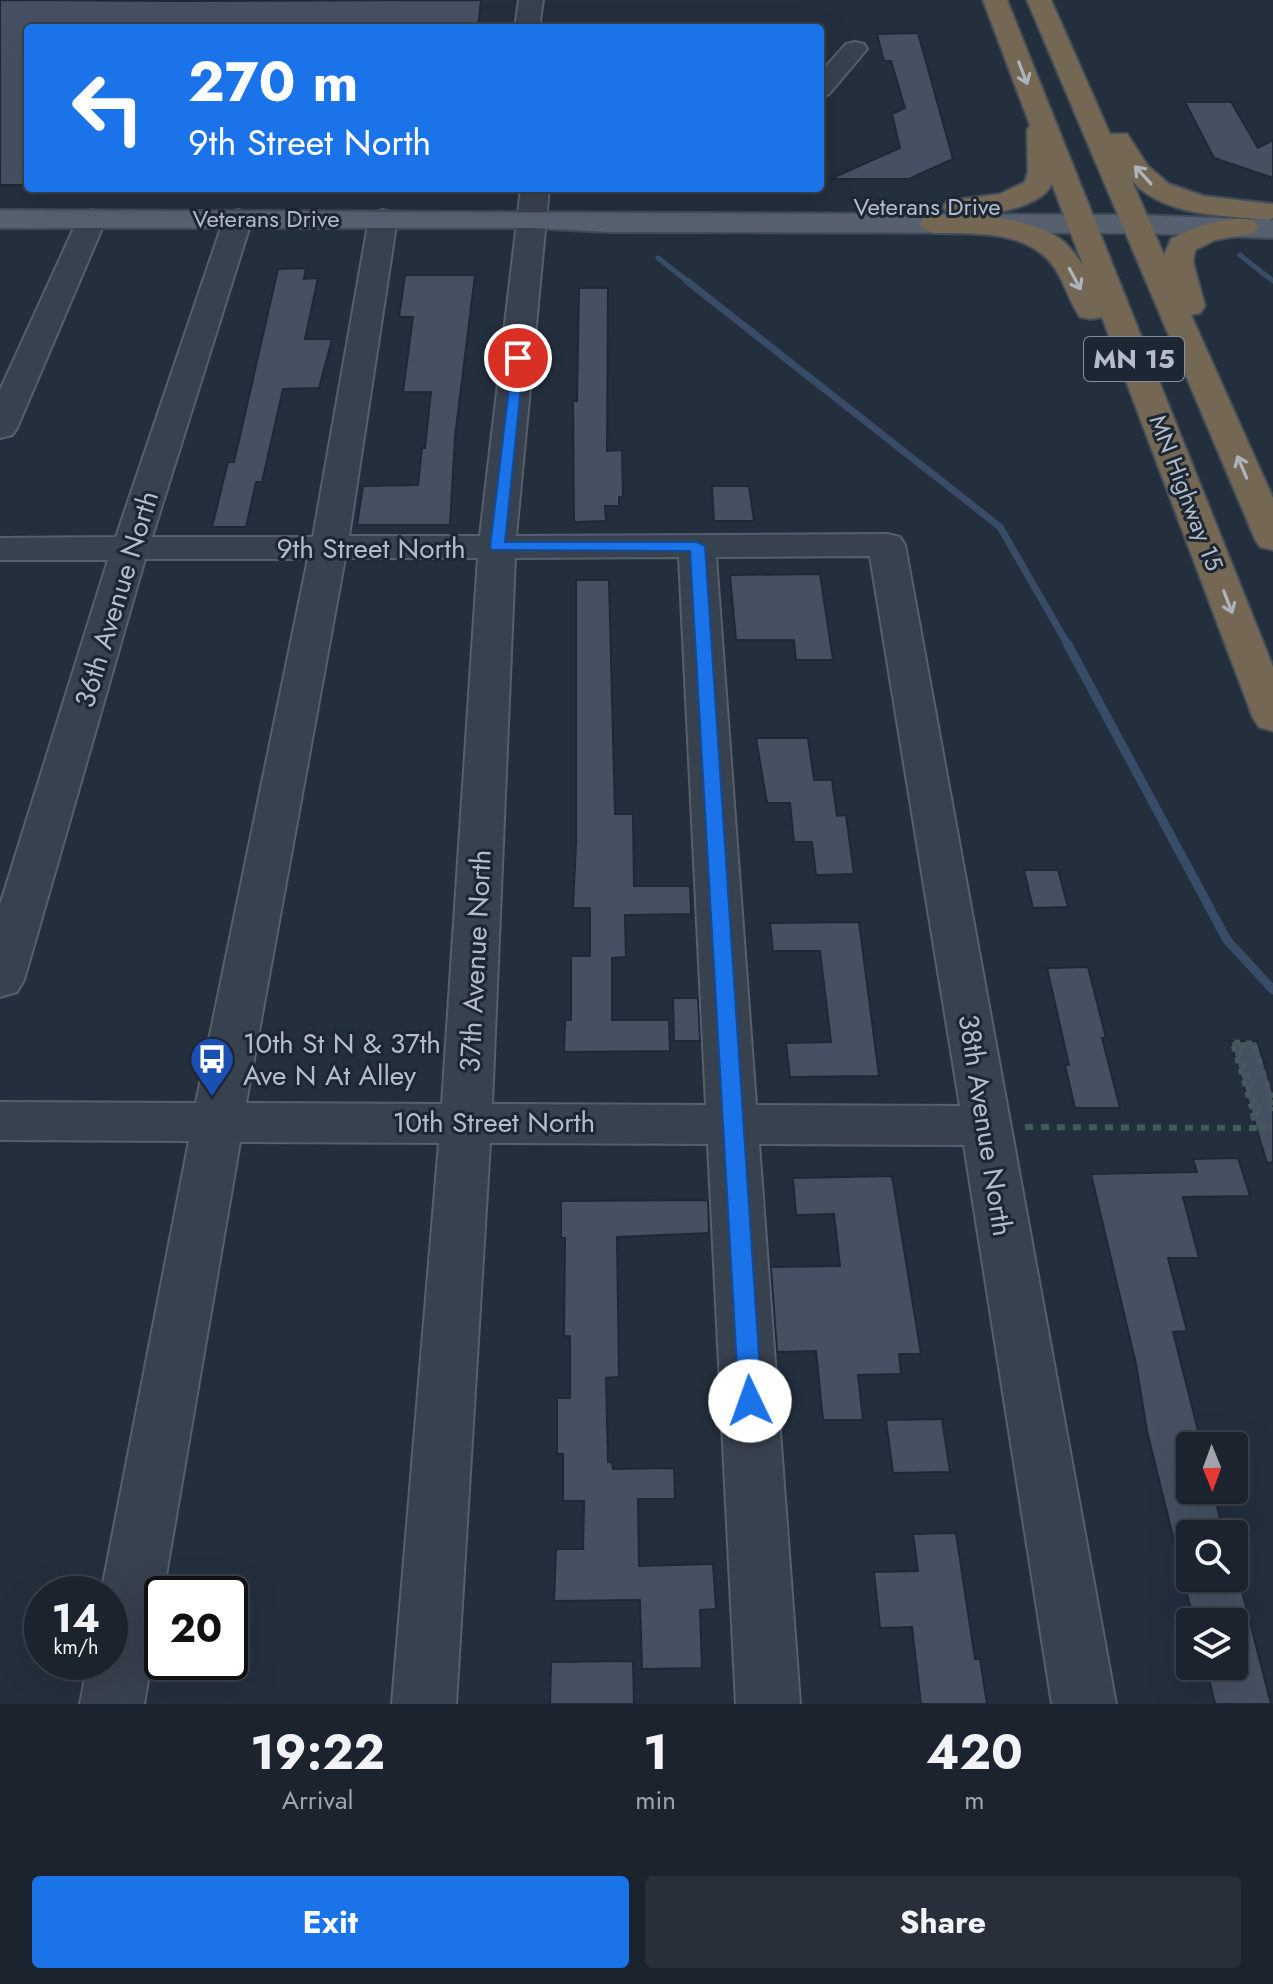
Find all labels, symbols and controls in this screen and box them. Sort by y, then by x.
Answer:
text: 270 m [188,41,358,122]
icon: left [56,56,160,160]
one-way arrow [1017,60,1031,85]
text: 9th Street North [188,116,431,168]
one-way arrow [1134,166,1152,186]
street label: Veterans Drive [854,189,1001,224]
street label: Veterans Drive [193,201,340,236]
one-way arrow [1067,266,1083,290]
pin [484,324,552,392]
icon: arrive [496,336,540,380]
road number: MN 15 [1084,337,1184,381]
street label: MN Highway 15 [1141,410,1232,576]
one-way arrow [1234,455,1249,479]
street label: 36th Avenue North [64,486,169,713]
street label: 9th Street North [276,528,466,569]
one-way arrow [1222,589,1236,614]
street label: 37th Avenue North [449,849,502,1073]
street label: 38th Avenue North [948,1011,1023,1239]
place label: 10th St N & 37th Ave N At Alley [243,1023,441,1096]
bus stop icon: 10th St N & 37th Ave N At Alley [188,1035,236,1098]
street label: 10th Street North [393,1102,595,1143]
position arrow [708,1359,792,1443]
north arrow [1176,1432,1248,1504]
map controls [1176,1432,1248,1680]
button: search [1176,1520,1248,1592]
speed limit sign: 20 [144,1576,248,1680]
text: 14 [52,1589,100,1647]
button: layers [1176,1608,1248,1680]
text: km/h [53,1633,99,1662]
text: 19:22 [250,1718,385,1787]
text: 1 [643,1718,668,1787]
text: 420 [926,1718,1023,1787]
text: Arrival [282,1781,353,1819]
text: min [635,1781,676,1819]
text: m [964,1781,985,1819]
button: Exit [32,1876,629,1968]
button: Share [645,1876,1241,1968]

